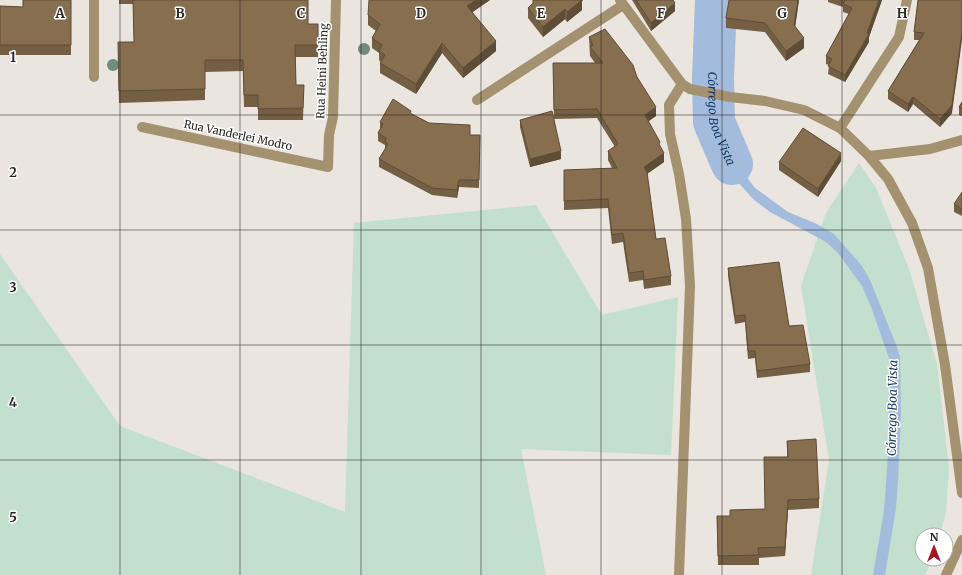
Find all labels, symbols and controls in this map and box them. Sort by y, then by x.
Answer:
text: A [54,5,65,22]
text: B [175,5,185,22]
text: C [297,5,306,22]
text: D [416,5,426,22]
text: E [537,5,546,22]
text: F [657,5,665,22]
text: G [777,5,787,22]
text: H [897,5,908,22]
street label: Rua Heini Behling [313,23,331,119]
text: 1 [10,49,16,66]
water label: Córrego Boa Vista [705,71,739,168]
street label: Rua Vanderlei Modro [183,117,294,153]
text: 2 [9,164,17,181]
text: 3 [9,279,17,296]
water label: Córrego Boa Vista [884,360,900,456]
text: 4 [9,394,18,411]
text: 5 [9,509,17,526]
north arrow [914,527,954,567]
text: N [930,530,939,544]

